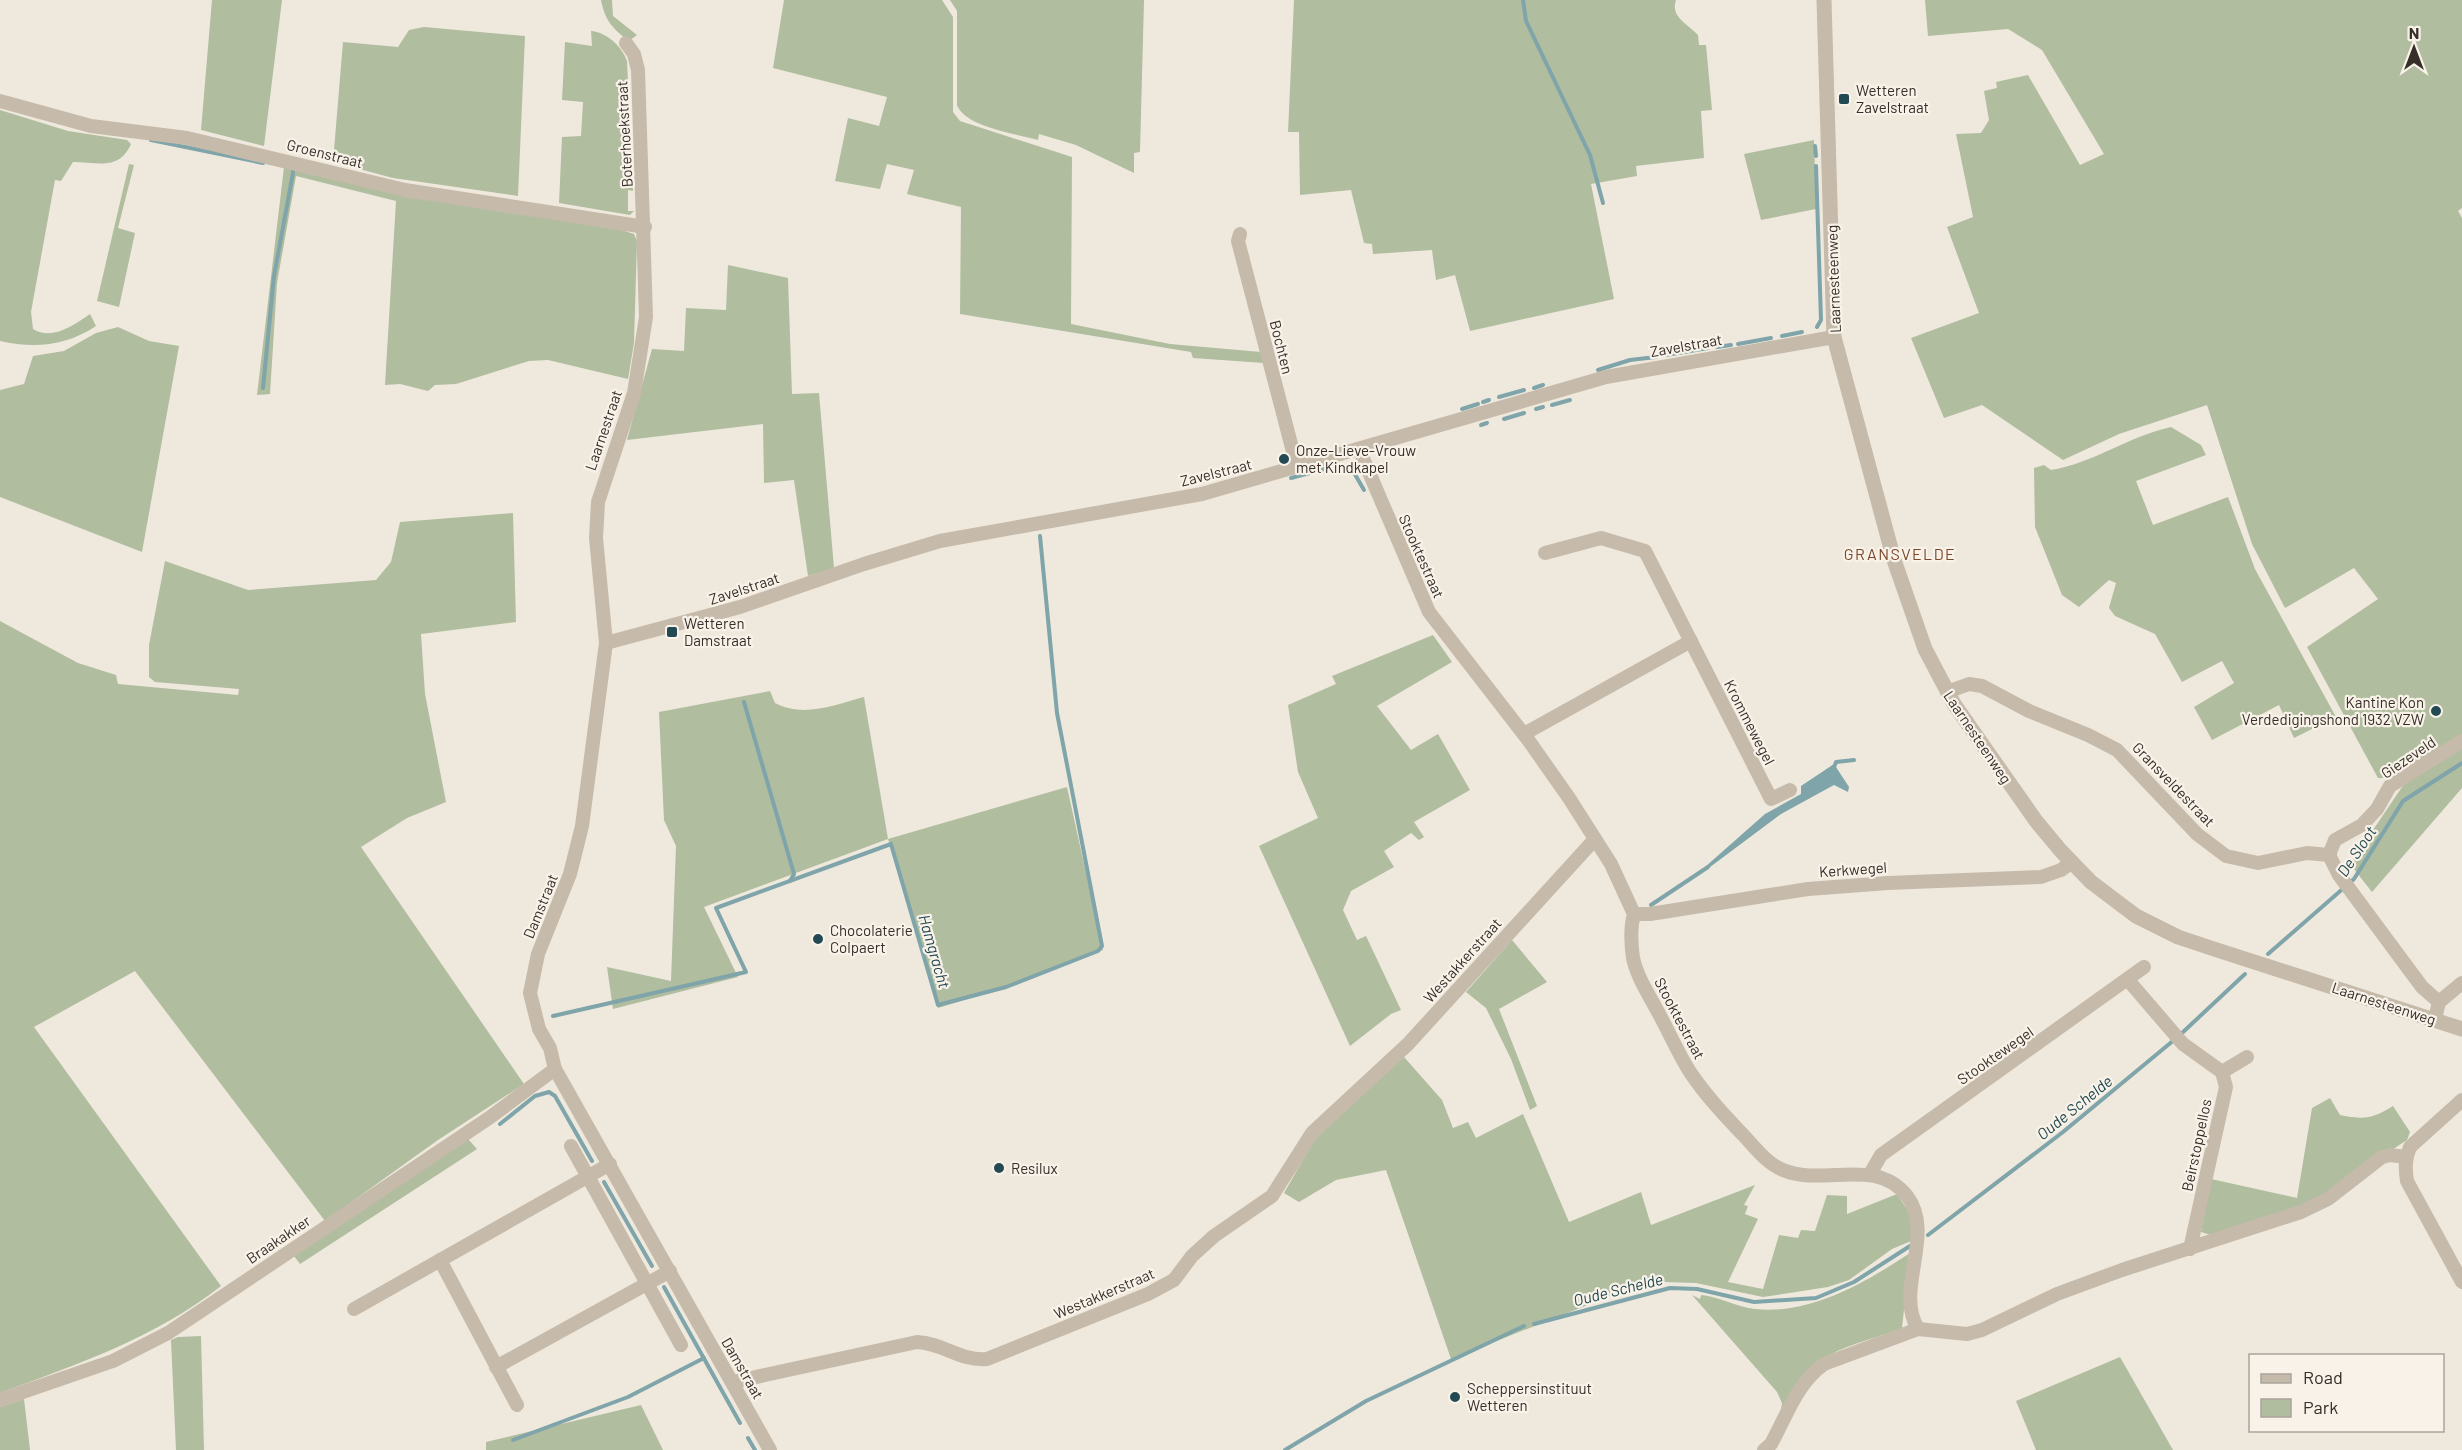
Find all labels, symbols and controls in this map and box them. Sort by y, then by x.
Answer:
north arrow [2384,18,2444,78]
text: N [2409,23,2419,42]
street label: Boterhoekstraat [612,80,636,188]
place label: Wetteren Zavelstraat [1856,81,1929,116]
marker: Wetteren Zavelstraat [1837,92,1851,106]
street label: Groenstraat [285,135,365,171]
street label: Laarnesteenweg [1822,225,1844,333]
street label: Bochten [1267,318,1297,376]
street label: Zavelstraat [1649,330,1723,360]
street label: Laarnestraat [581,387,625,473]
place label: Onze-Lieve-Vrouw met Kindkapel [1296,441,1416,476]
marker: Onze-Lieve-Vrouw met Kindkapel [1277,452,1291,466]
street label: Zavelstraat [1178,454,1254,490]
street label: Stooktestraat [1396,511,1448,601]
district label: GRANSVELDE [1844,544,1956,563]
street label: Zavelstraat [707,568,781,608]
place label: Wetteren Damstraat [684,614,752,649]
marker: Wetteren Damstraat [665,625,679,639]
street label: Krommewegel [1721,676,1779,768]
street label: Laarnesteenweg [1940,687,2016,787]
place label: Kantine Kon Verdedigingshond 1932 VZW [2242,693,2424,728]
marker: Kantine Kon Verdedigingshond 1932 VZW [2429,704,2443,718]
street label: Giezeveld [2377,732,2439,782]
street label: Gransveldestraat [2129,738,2219,830]
water label: De Sloot [2332,822,2380,880]
street label: Kerkwegel [1818,858,1888,880]
street label: Damstraat [519,871,561,941]
water label: Hamgracht [915,912,955,990]
street label: Westakkerstraat [1419,914,1505,1006]
place label: Chocolaterie Colpaert [830,921,913,956]
marker: Chocolaterie Colpaert [811,932,825,946]
street label: Stooktestraat [1651,974,1709,1062]
street label: Laarnesteenweg [2330,978,2438,1028]
street label: Stooktewegel [1953,1022,2037,1088]
water label: Oude Schelde [2032,1071,2116,1143]
street label: Beirstoppellos [2177,1097,2215,1193]
place label: Resilux [1011,1159,1058,1177]
marker: Resilux [992,1161,1006,1175]
street label: Braakakker [243,1211,314,1267]
street label: Westakkerstraat [1051,1264,1157,1322]
water label: Oude Schelde [1571,1269,1665,1309]
street label: Damstraat [718,1334,768,1402]
legend [2249,1354,2444,1432]
text: Road [2303,1366,2343,1388]
place label: Scheppersinstituut Wetteren [1467,1379,1592,1414]
marker: Scheppersinstituut Wetteren [1448,1390,1462,1404]
text: Park [2303,1396,2338,1418]

